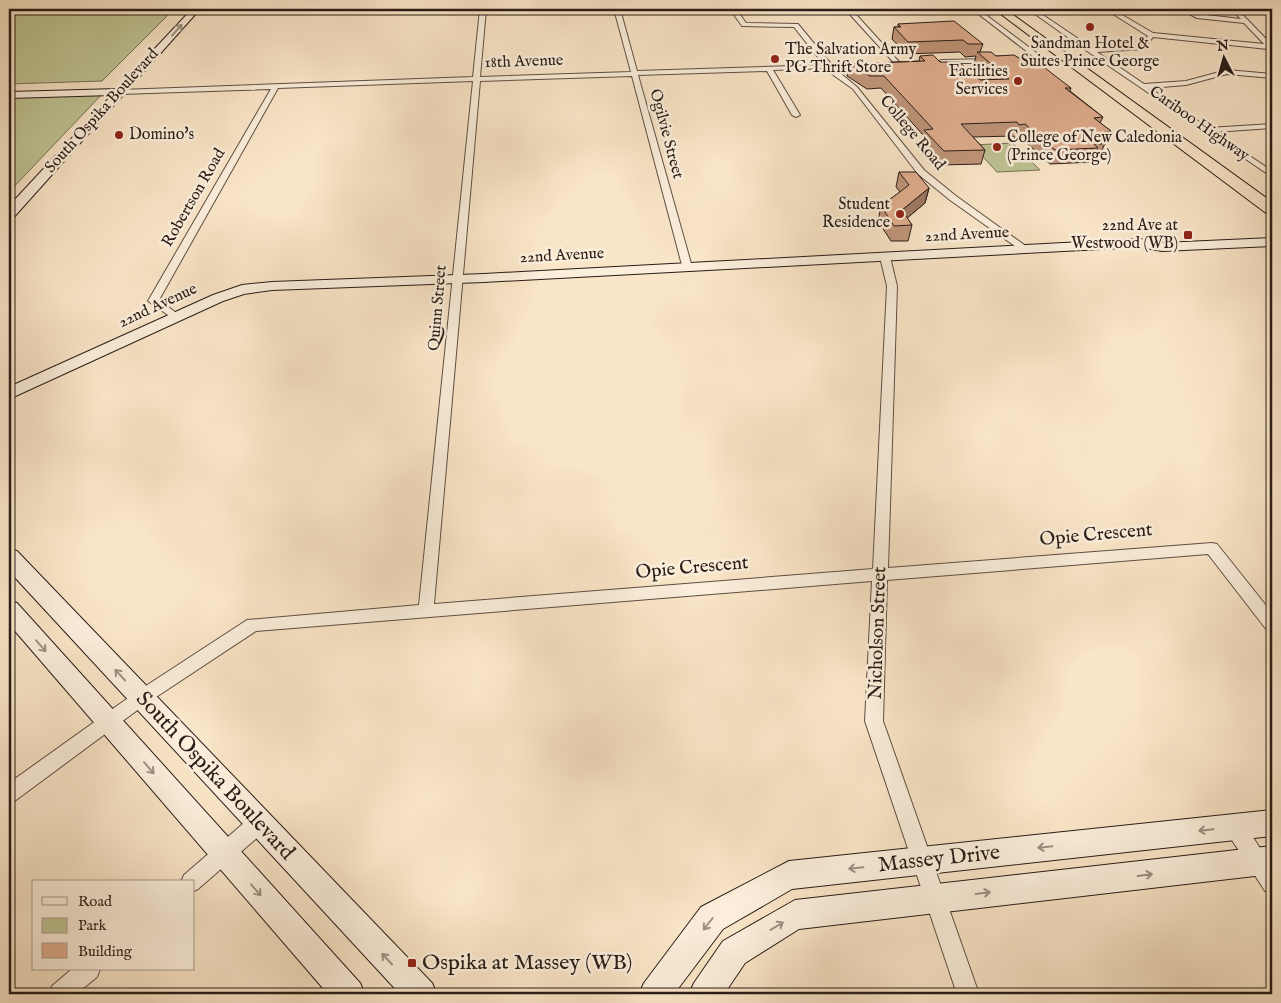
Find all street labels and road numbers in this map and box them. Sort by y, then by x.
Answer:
street label: South Ospika Boulevard [41,44,164,177]
street label: 18th Avenue [484,51,564,73]
street label: Cariboo Highway [1145,82,1253,166]
street label: Ogilvie Street [644,87,688,182]
street label: College Road [875,91,949,175]
street label: Robertson Road [158,145,230,251]
street label: 22nd Avenue [924,223,1010,247]
street label: 22nd Avenue [519,244,605,268]
street label: Quinn Street [424,264,452,352]
street label: 22nd Avenue [116,279,200,333]
street label: Opie Crescent [1039,518,1154,552]
street label: Opie Crescent [635,551,750,585]
street label: Nicholson Street [864,566,892,700]
street label: South Ospika Boulevard [129,686,301,867]
street label: Massey Drive [877,839,1001,879]

